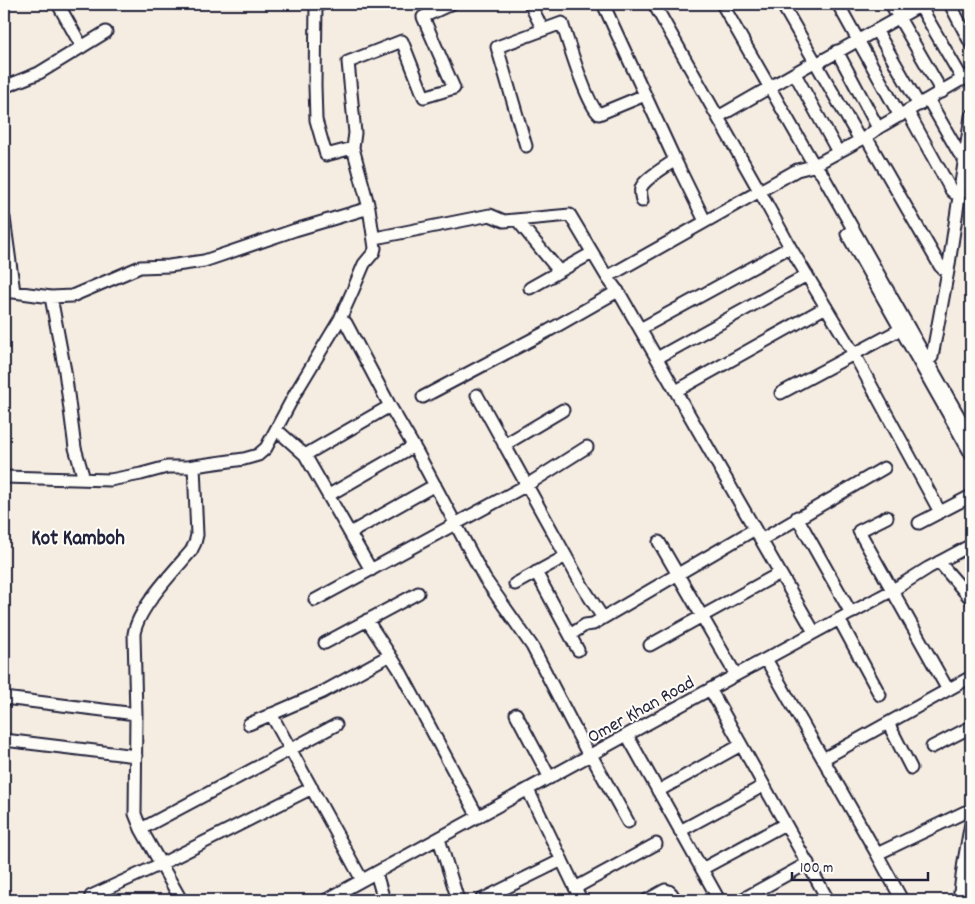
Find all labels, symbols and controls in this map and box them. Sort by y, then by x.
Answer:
district label: Kot Kamboh [31,525,125,555]
street label: Omer Khan Road [583,670,700,752]
scale bar [792,849,929,881]
text: 100 m [800,858,833,880]

